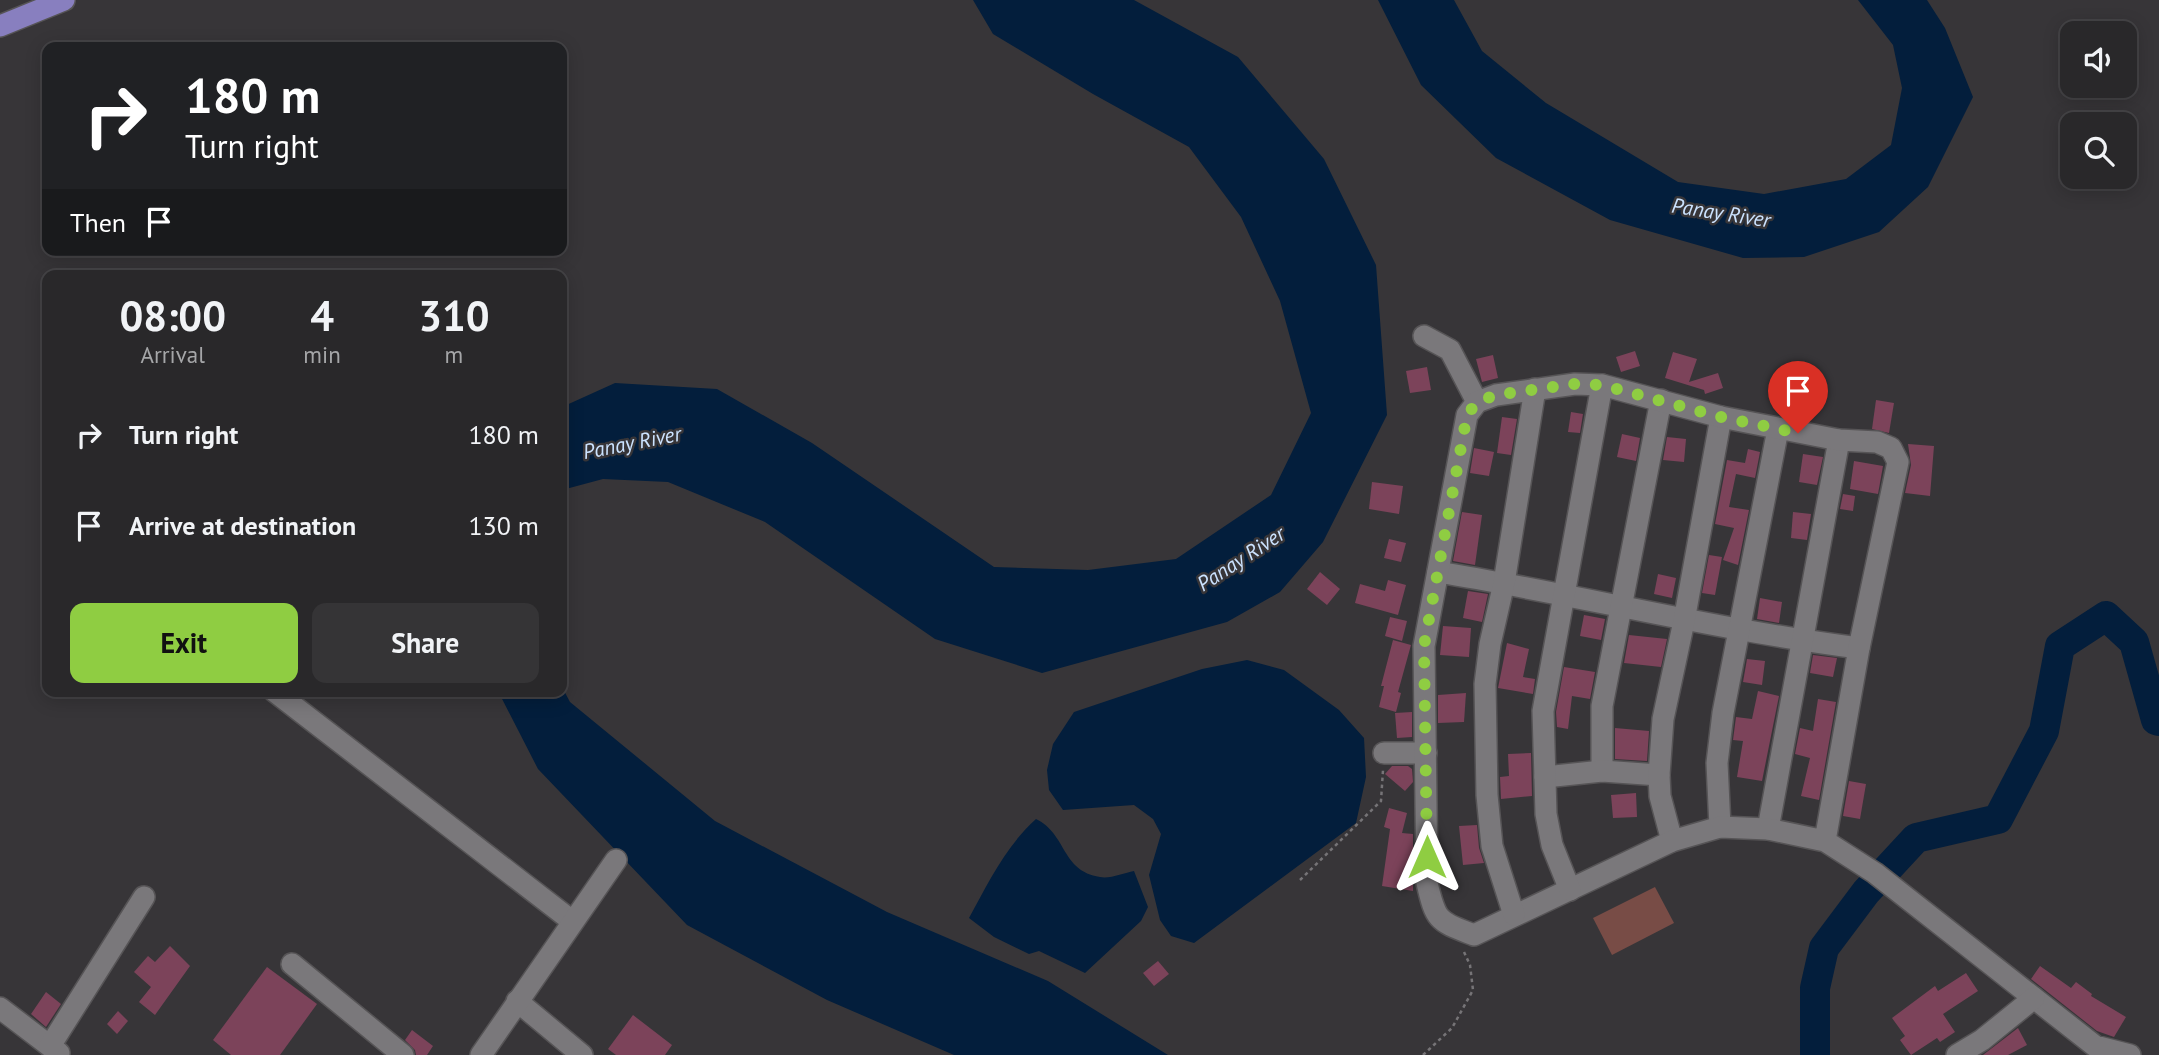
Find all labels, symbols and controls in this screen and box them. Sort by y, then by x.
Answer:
map controls [2060,21,2137,189]
button: sound [2060,21,2137,98]
text: 180 m [185,63,320,127]
icon: right [70,70,161,161]
button: search [2060,112,2137,189]
text: Turn right [185,125,319,167]
water label: Panay River [1670,191,1774,234]
icon: arrive [140,203,178,241]
text: Then [70,206,126,239]
text: 08:00 [119,288,226,343]
text: 4 [310,288,334,343]
text: 310 [418,288,490,343]
text: Arrival [140,340,205,369]
text: min [303,340,341,369]
text: m [445,340,463,369]
pin [1768,361,1828,433]
icon: arrive [1779,372,1817,410]
icon: right [70,416,108,454]
text: Turn right [129,418,238,451]
text: 180 m [468,418,539,451]
water label: Panay River [581,419,685,465]
icon: arrive [70,507,108,545]
text: Arrive at destination [129,509,356,542]
text: 130 m [468,509,539,542]
water label: Panay River [1192,519,1292,597]
button: Exit [70,603,298,683]
button: Share [312,603,539,683]
position arrow [1390,820,1464,894]

